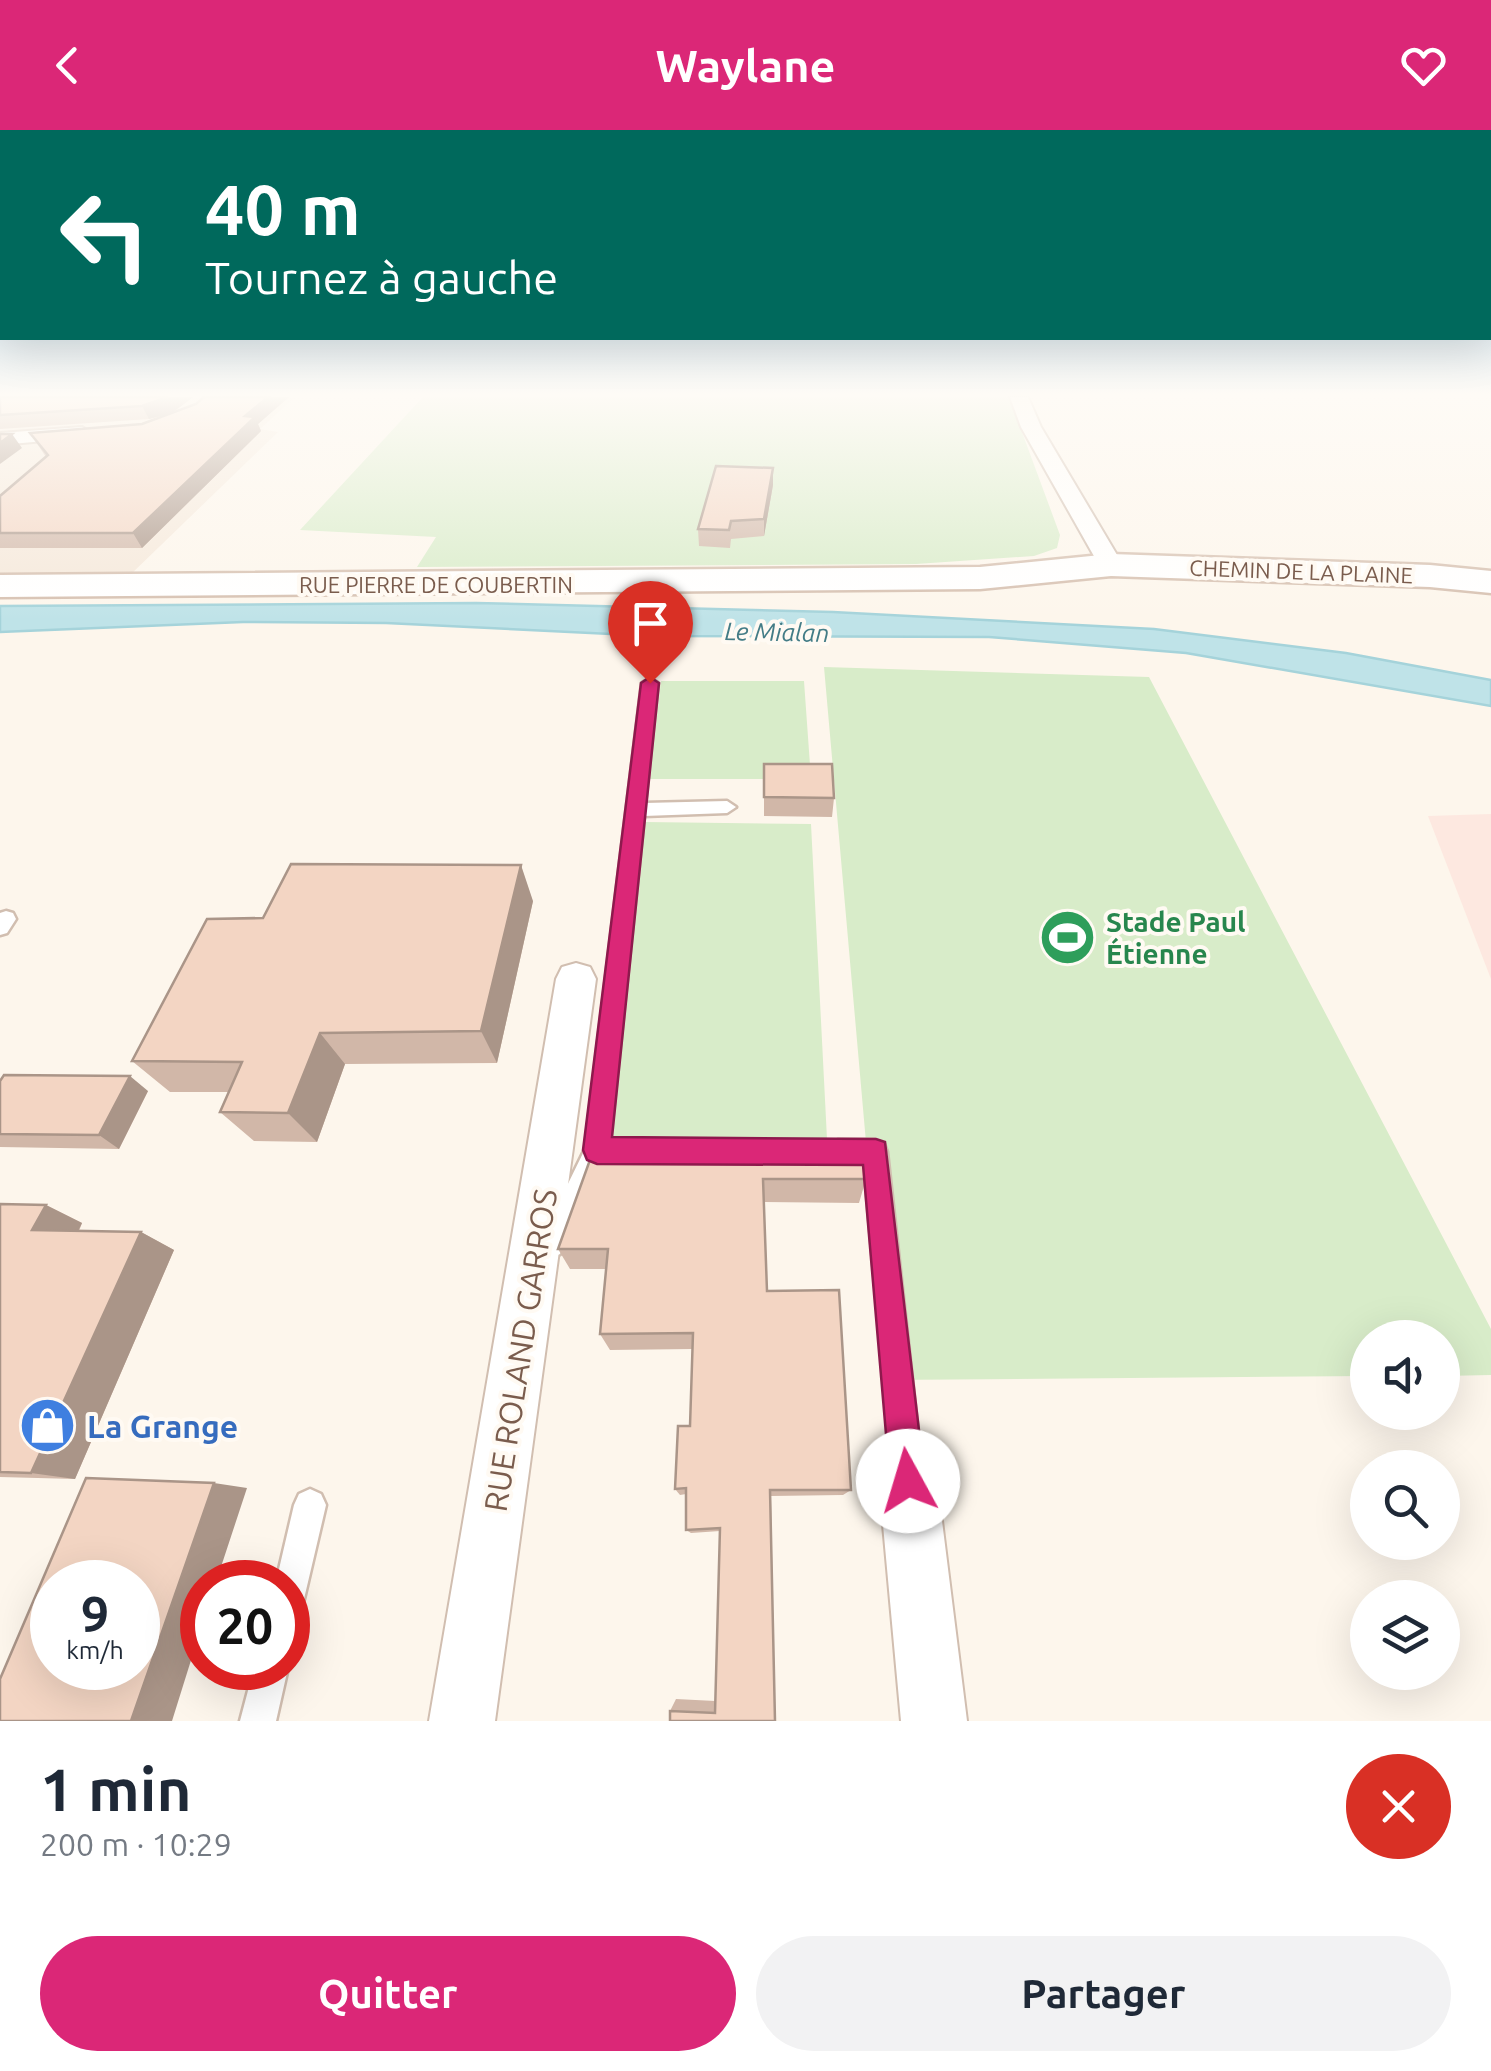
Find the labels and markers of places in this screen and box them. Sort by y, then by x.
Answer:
pin [608,581,693,684]
place label: Stade Paul Étienne [1106,906,1246,969]
sports icon: Stade Paul Étienne [1037,907,1097,967]
shop icon: La Grange [18,1396,78,1456]
place label: La Grange [87,1408,238,1444]

